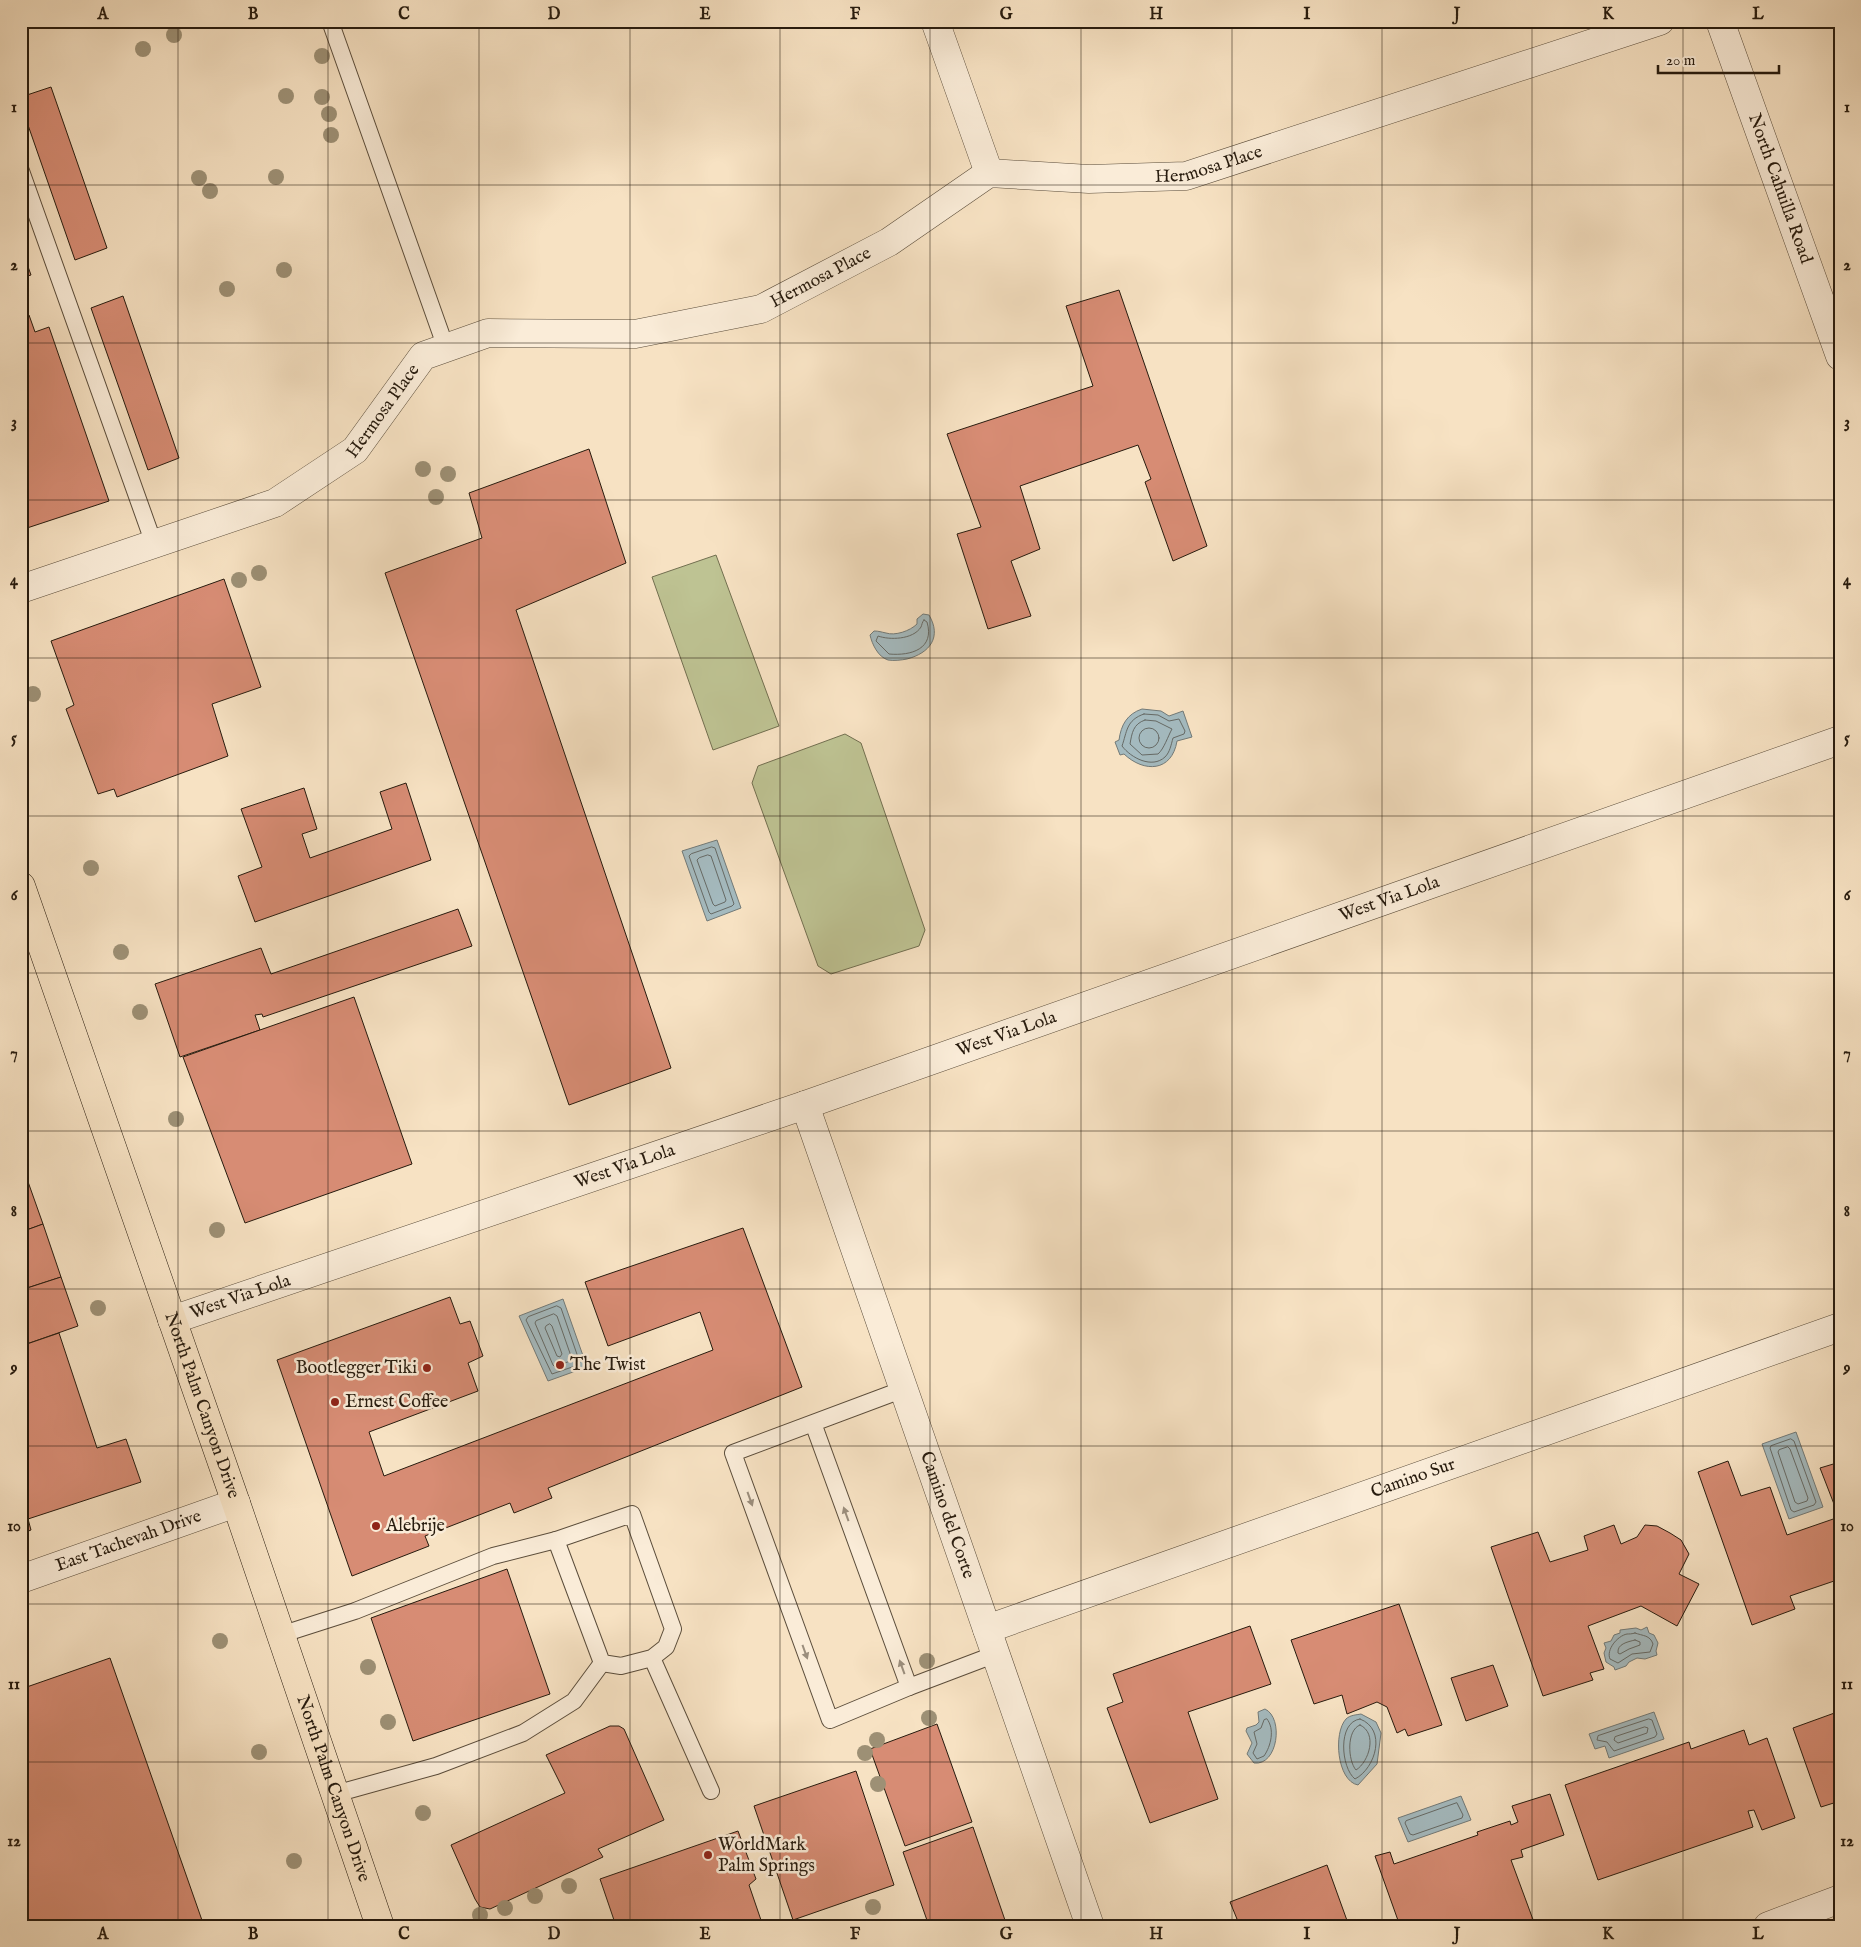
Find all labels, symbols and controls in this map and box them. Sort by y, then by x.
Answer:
text: A [97,5,110,25]
text: B [248,5,259,25]
text: C [398,5,410,25]
text: D [548,5,561,25]
text: E [699,5,711,25]
text: F [850,5,861,25]
text: G [1000,5,1013,25]
text: H [1149,5,1163,25]
text: I [1304,5,1311,25]
text: J [1452,5,1461,25]
text: K [1602,5,1615,25]
text: L [1752,5,1764,25]
scale bar [1658,42,1780,74]
text: 20 m [1666,51,1696,70]
text: 1 [11,98,17,118]
text: 1 [1844,98,1850,118]
street label: North Cahuilla Road [1743,110,1818,267]
street label: Hermosa Place [1155,140,1265,188]
street label: Hermosa Place [766,242,875,314]
text: 2 [10,256,18,276]
text: 2 [1843,256,1851,276]
street label: Hermosa Place [341,360,425,463]
text: 3 [11,413,17,433]
text: 3 [1844,413,1850,433]
text: 4 [10,571,19,591]
text: 4 [1843,571,1852,591]
text: 5 [11,729,17,749]
text: 5 [1844,729,1850,749]
street label: West Via Lola [1336,871,1443,927]
text: 6 [11,886,19,906]
text: 6 [1844,886,1852,906]
street label: West Via Lola [953,1006,1060,1062]
text: 7 [10,1044,18,1064]
text: 7 [1843,1044,1851,1064]
street label: West Via Lola [571,1138,678,1194]
text: 8 [11,1202,17,1222]
text: 8 [1844,1202,1850,1222]
street label: West Via Lola [187,1269,294,1325]
street label: North Palm Canyon Drive [159,1309,245,1502]
place label: The Twist [570,1354,646,1377]
place label: Bootlegger Tiki [296,1357,417,1380]
text: 9 [10,1359,18,1379]
marker: The Twist [554,1359,566,1371]
text: 9 [1843,1359,1851,1379]
marker: Bootlegger Tiki [421,1362,433,1374]
place label: Ernest Coffee [345,1391,448,1414]
marker: Ernest Coffee [329,1396,341,1408]
street label: Camino del Corte [915,1448,980,1582]
street label: Camino Sur [1368,1453,1459,1504]
one-way arrow [746,1492,754,1507]
street label: East Tachevah Drive [53,1505,204,1577]
one-way arrow [842,1506,850,1521]
place label: Alebrije [385,1515,445,1538]
text: 10 [7,1517,21,1537]
text: 10 [1840,1517,1854,1537]
marker: Alebrije [370,1520,382,1532]
one-way arrow [802,1644,809,1659]
one-way arrow [898,1659,905,1674]
text: 11 [8,1675,20,1695]
text: 11 [1841,1675,1853,1695]
street label: North Palm Canyon Drive [291,1692,376,1885]
text: 12 [7,1832,21,1852]
text: 12 [1840,1832,1854,1852]
place label: WorldMark Palm Springs [718,1834,815,1878]
marker: WorldMark Palm Springs [702,1849,714,1861]
text: A [97,1925,110,1945]
text: B [248,1925,259,1945]
text: C [398,1925,410,1945]
text: D [548,1925,561,1945]
text: E [699,1925,711,1945]
text: F [850,1925,861,1945]
text: G [1000,1925,1013,1945]
text: H [1149,1925,1163,1945]
text: I [1304,1925,1311,1945]
text: J [1452,1925,1461,1945]
text: K [1602,1925,1615,1945]
text: L [1752,1925,1764,1945]

